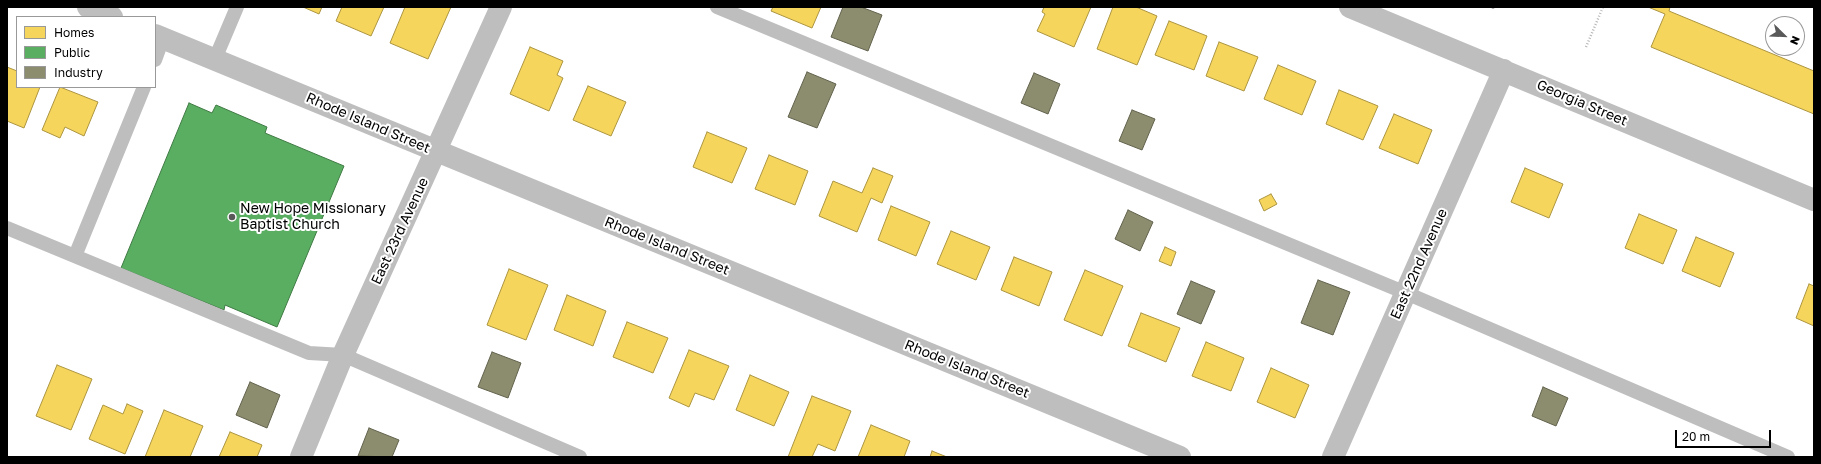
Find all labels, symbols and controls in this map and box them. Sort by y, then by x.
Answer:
legend [16,16,156,88]
north arrow [1765,16,1805,56]
text: Homes [54,25,94,40]
text: N [1788,34,1803,47]
text: Public [54,45,90,60]
text: Industry [54,65,103,80]
street label: Georgia Street [1534,76,1630,130]
street label: Rhode Island Street [303,89,433,157]
street label: East 23rd Avenue [368,175,432,287]
place label: New Hope Missionary Baptist Church [240,201,386,234]
street label: East 22nd Avenue [1387,206,1451,322]
marker: New Hope Missionary Baptist Church [227,212,237,222]
street label: Rhode Island Street [602,213,732,279]
street label: Rhode Island Street [902,336,1032,402]
scale bar [1677,422,1773,448]
text: 20 m [1682,429,1710,444]

